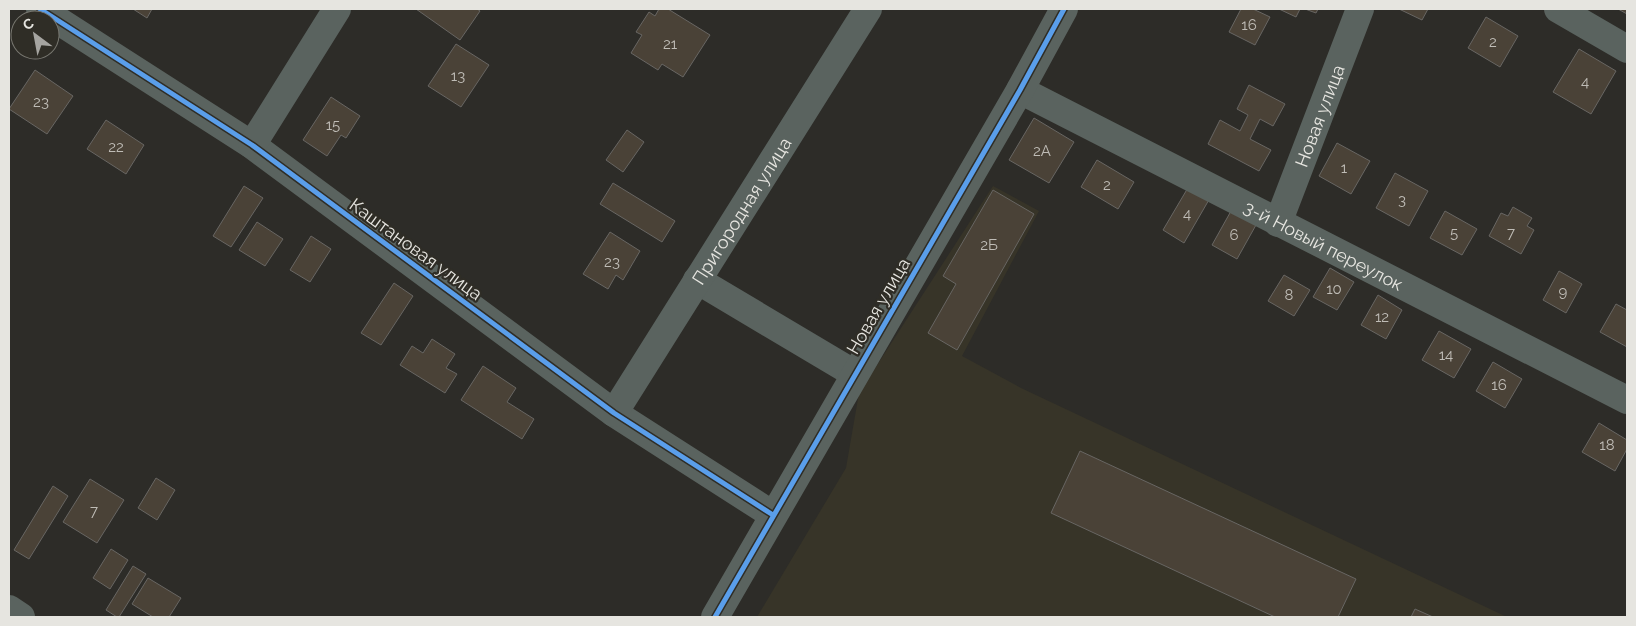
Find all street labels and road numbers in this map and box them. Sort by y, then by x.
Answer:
street label: Новая улица [1290,62,1348,170]
street label: Пригородная улица [687,133,795,288]
street label: Каштановая улица [346,194,486,304]
street label: 3-й Новый переулок [1241,196,1407,294]
street label: Новая улица [842,254,914,358]

